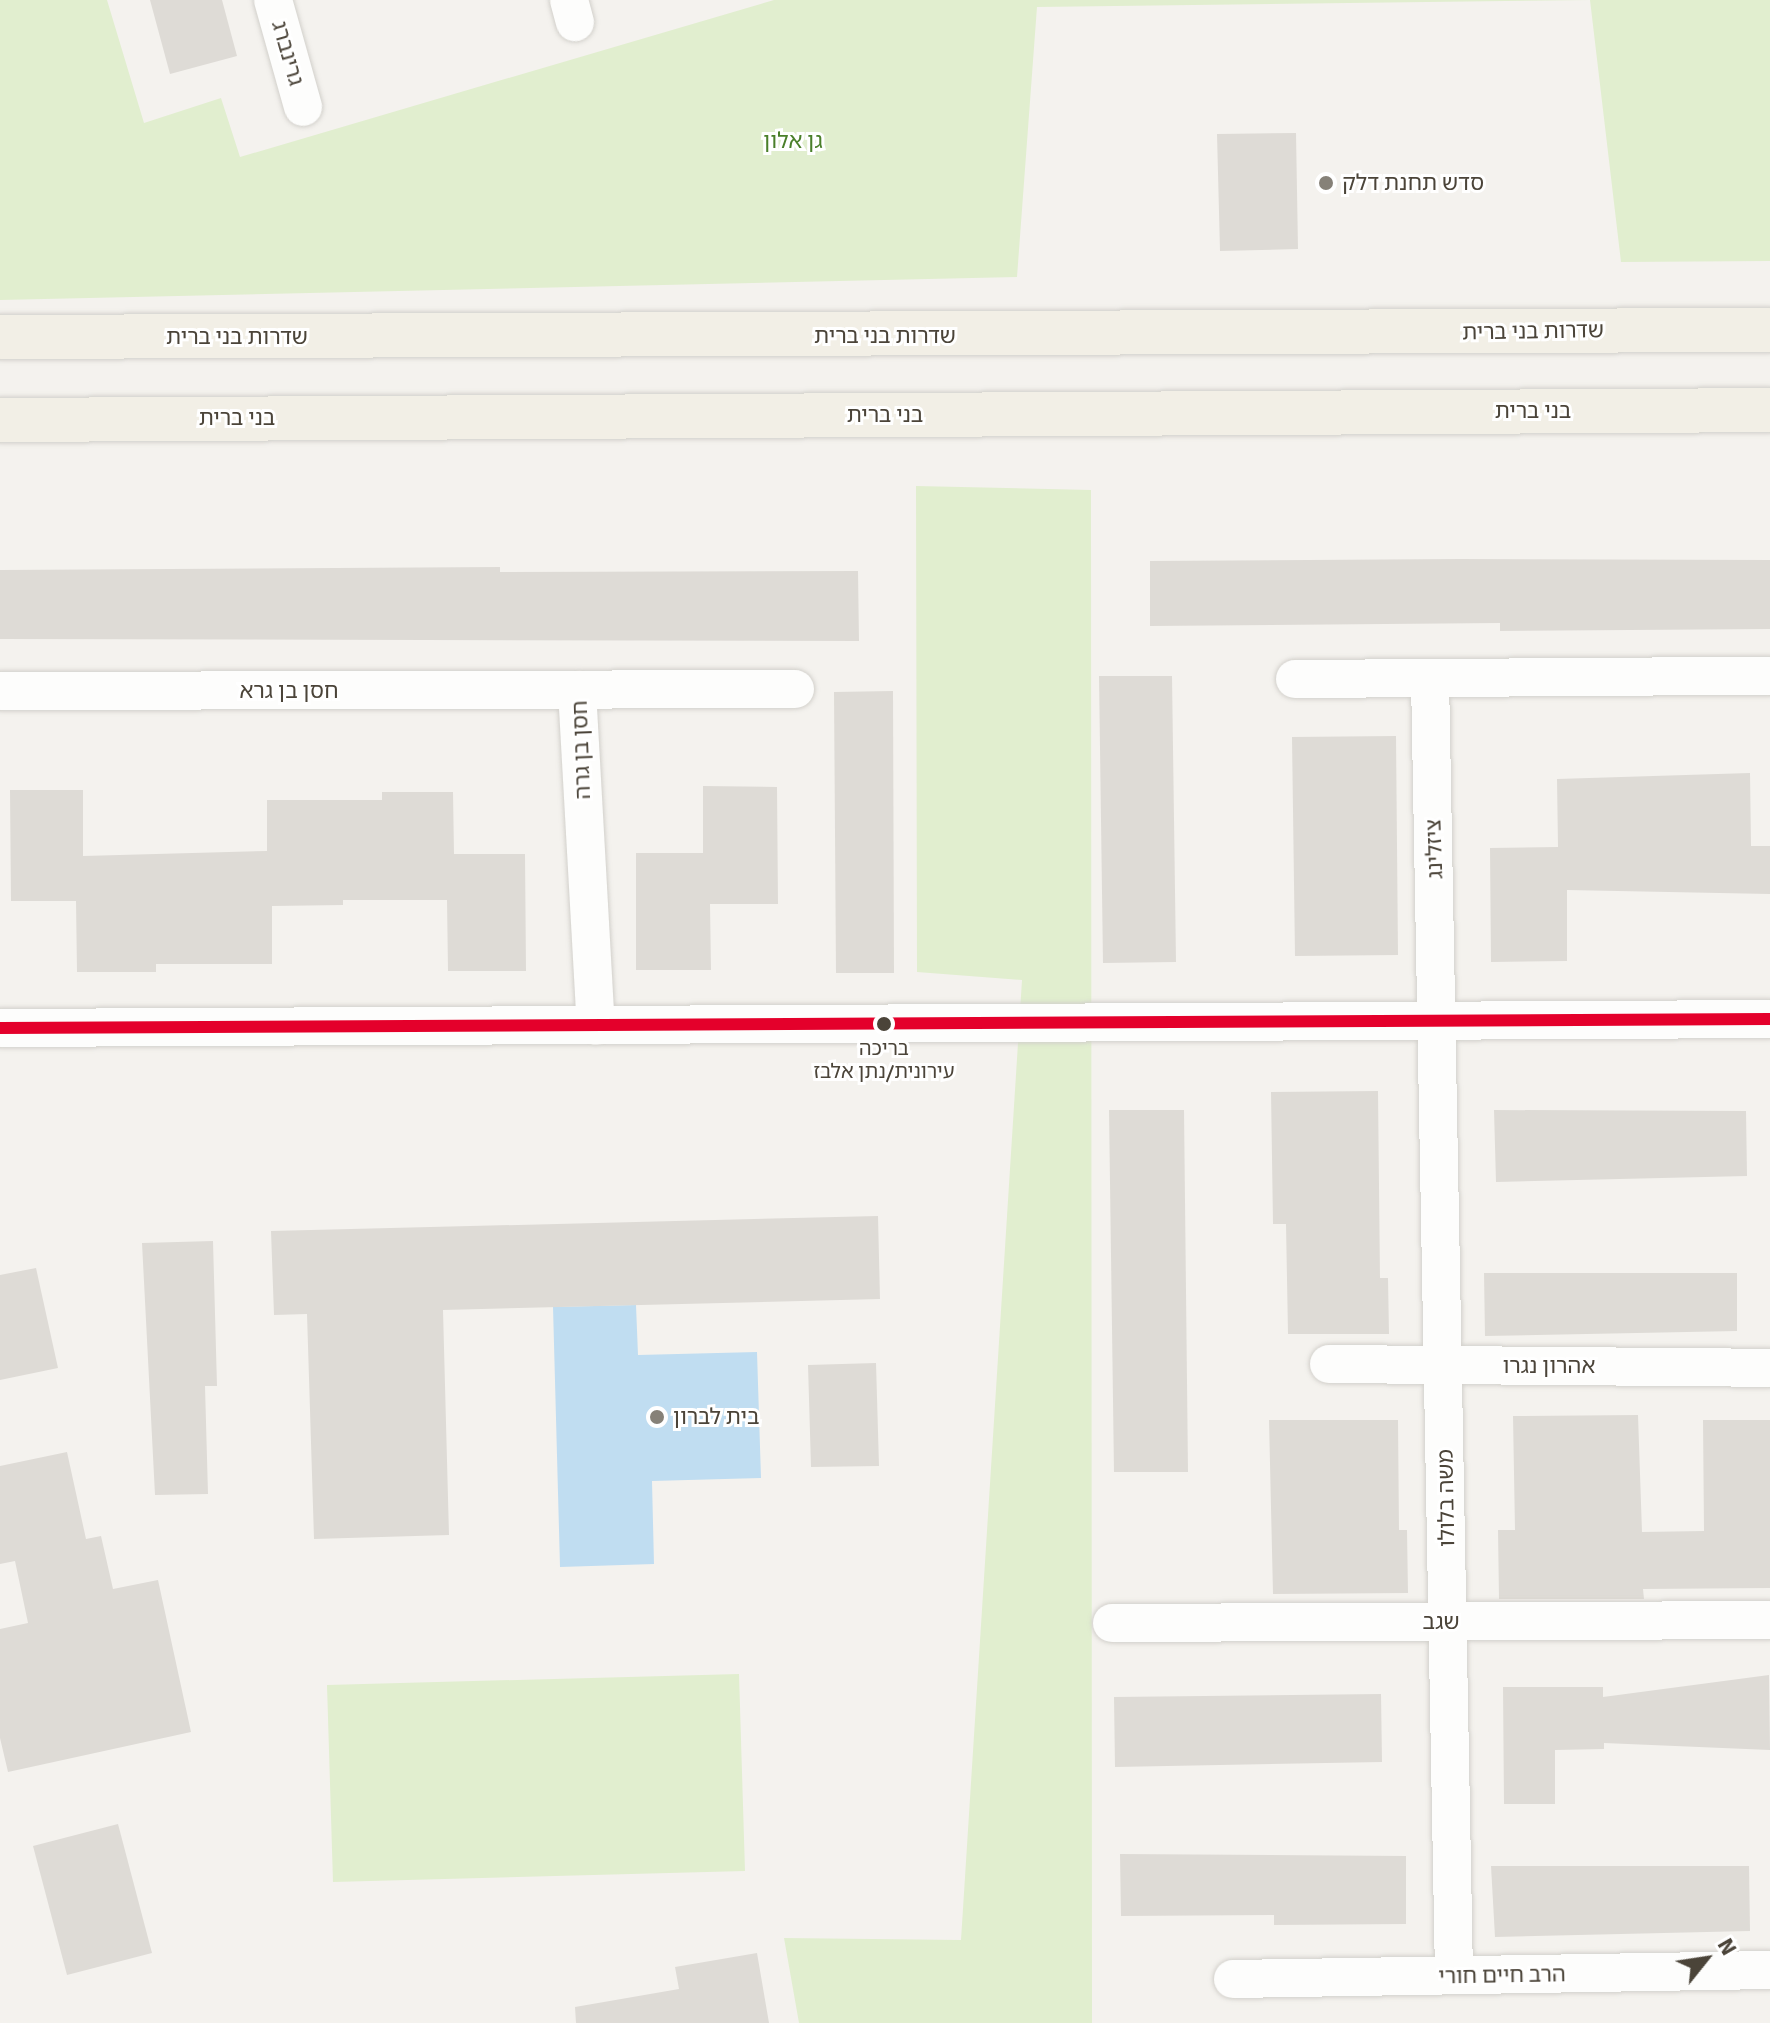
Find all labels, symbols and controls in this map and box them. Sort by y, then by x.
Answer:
street label: גרינברג [266,17,310,89]
park label: גן אלון [763,128,823,154]
place label: סדש תחנת דלק [1342,170,1484,196]
marker: סדש תחנת דלק [1317,174,1335,192]
street label: שדרות בני ברית [1462,317,1604,345]
street label: שדרות בני ברית [814,323,956,349]
street label: שדרות בני ברית [166,324,308,350]
street label: בני ברית [1495,398,1571,424]
street label: בני ברית [847,402,923,428]
street label: בני ברית [199,405,275,431]
street label: חסן בן גרא [239,678,339,704]
street label: חסן בן גרה [566,700,596,800]
street label: ציזלינג [1420,819,1448,879]
marker: בריכה עירונית/נתן אלבז [876,1016,892,1032]
place label: בריכה עירונית/נתן אלבז [813,1036,955,1083]
street label: אהרון נגרו [1503,1353,1595,1379]
place label: בית לברון [673,1404,760,1430]
marker: בית לברון [648,1408,666,1426]
street label: משה בלולו [1432,1449,1460,1547]
street label: שגב [1423,1609,1459,1635]
north arrow [1666,1919,1746,1999]
text: N [1712,1933,1743,1960]
street label: הרב חיים חורי [1438,1961,1566,1989]

